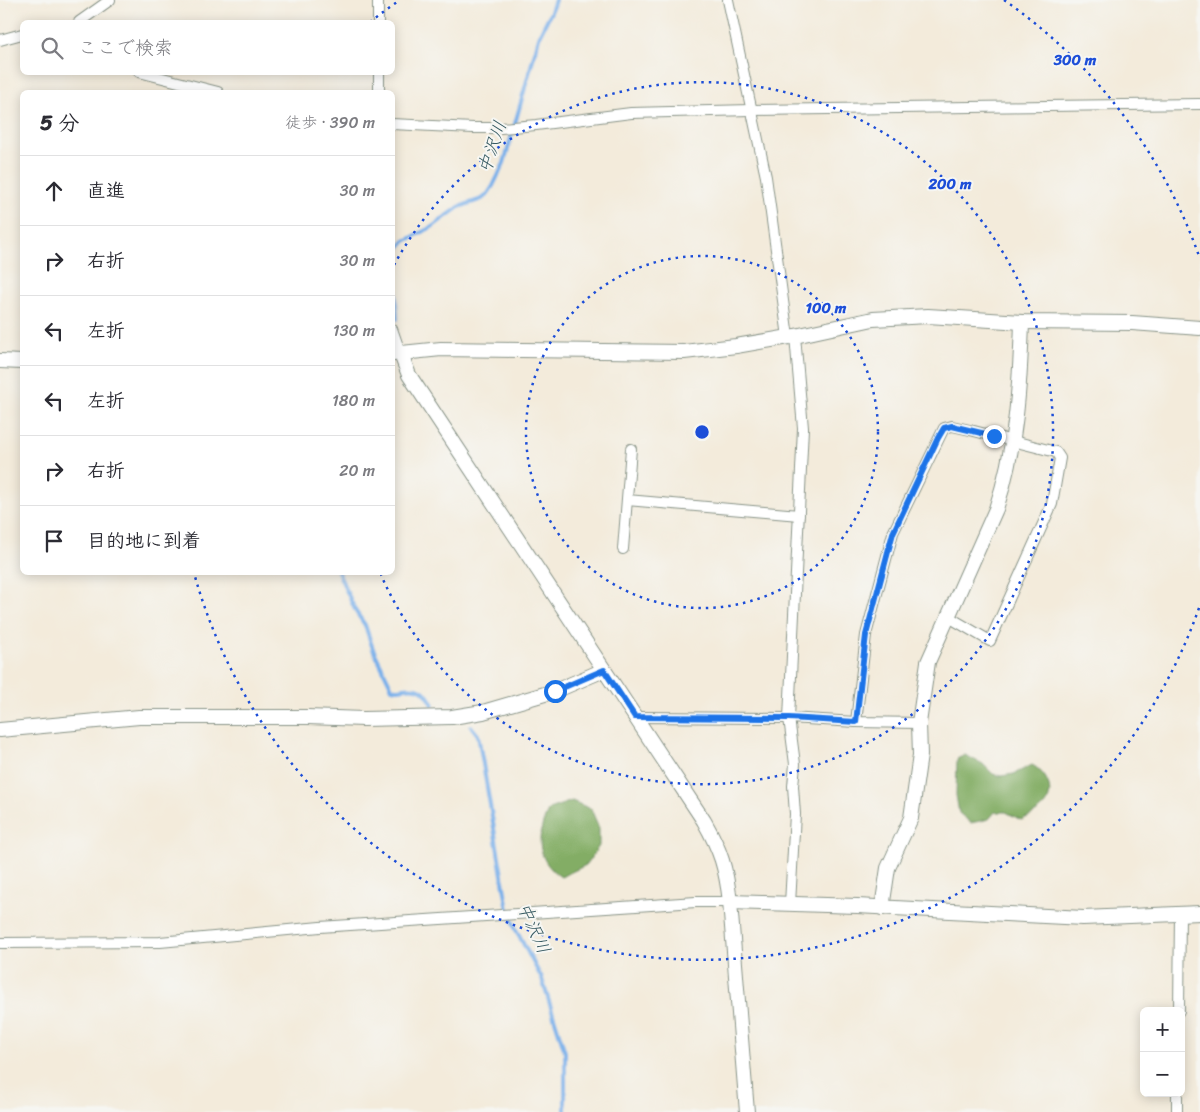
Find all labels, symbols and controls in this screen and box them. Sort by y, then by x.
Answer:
search box [20,20,395,75]
text: ここで検索 [78,31,173,64]
icon: search [38,34,66,62]
text: 300 m [1053,47,1097,73]
text: 5 分 [40,104,79,142]
text: 徒歩 · 390 m [285,108,375,137]
water label: 中沢川 [468,116,516,178]
text: 200 m [927,171,972,197]
text: 直進 [87,174,125,207]
text: 30 m [340,176,375,205]
icon: ahead [40,177,68,205]
text: 右折 [87,244,125,277]
text: 30 m [340,246,375,275]
icon: right [40,247,68,275]
text: 100 m [806,295,847,321]
text: 左折 [87,314,125,347]
text: 130 m [333,316,375,345]
icon: left [40,317,68,345]
text: 左折 [87,384,125,417]
text: 180 m [332,386,375,415]
icon: left [40,387,68,415]
centre of rings [693,423,711,441]
route end [983,425,1006,448]
text: 右折 [87,454,125,487]
text: 20 m [339,456,375,485]
icon: right [40,457,68,485]
text: 目的地に到着 [87,524,201,557]
icon: arrive [40,527,68,555]
route start [544,680,567,703]
water label: 中沢川 [508,897,560,959]
map controls [1140,1007,1185,1097]
button: + [1140,1007,1185,1052]
button: − [1140,1052,1185,1097]

